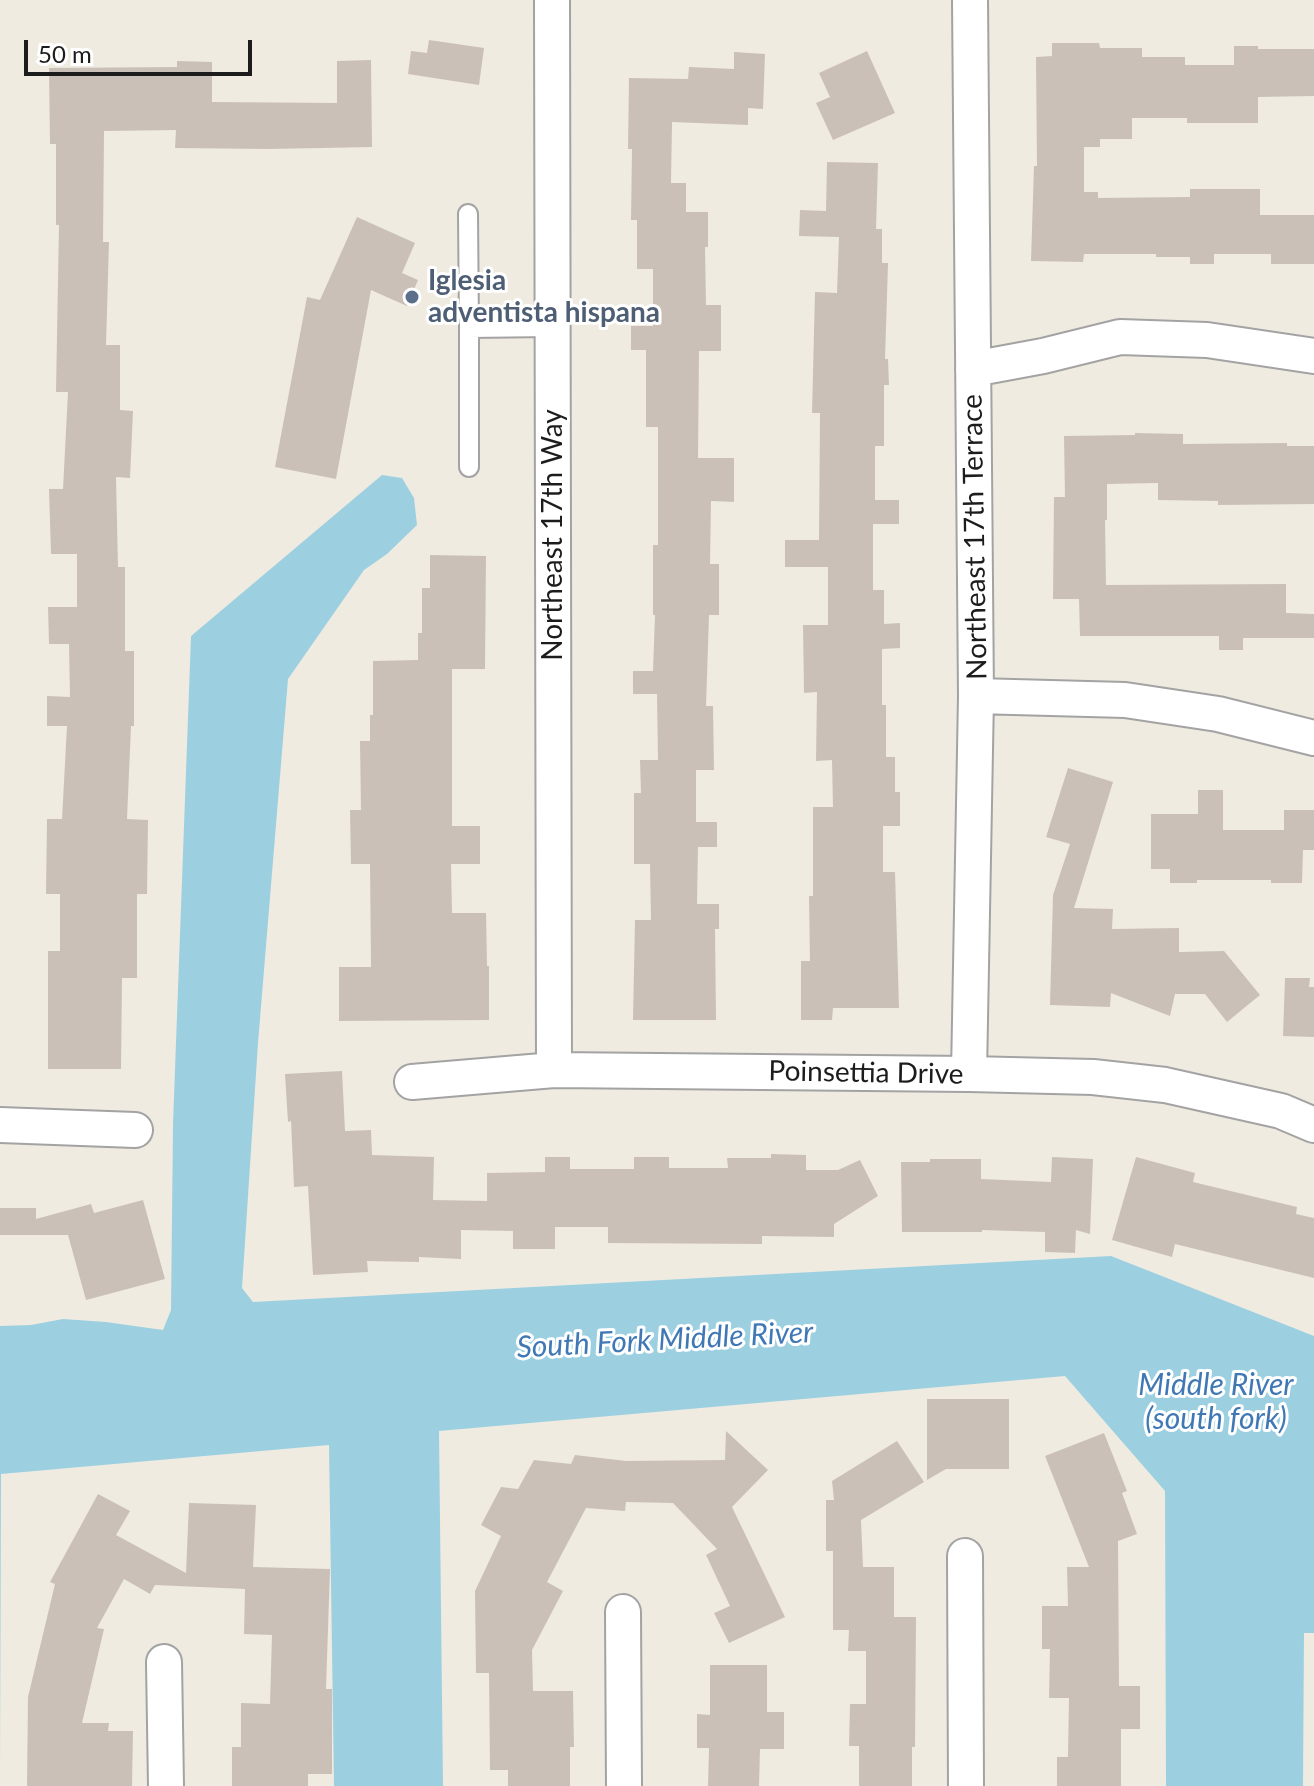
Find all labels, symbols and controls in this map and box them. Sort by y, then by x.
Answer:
scale bar [28,24,256,74]
text: 50 m [38,39,92,68]
place label: Iglesia adventista hispana [428,264,660,330]
marker: Iglesia adventista hispana [403,288,421,306]
street label: Northeast 17th Terrace [956,394,994,680]
street label: Northeast 17th Way [536,409,570,661]
street label: Poinsettia Drive [768,1055,964,1091]
water label: South Fork Middle River [516,1314,814,1366]
water label: Middle River (south fork) [1138,1367,1294,1438]

